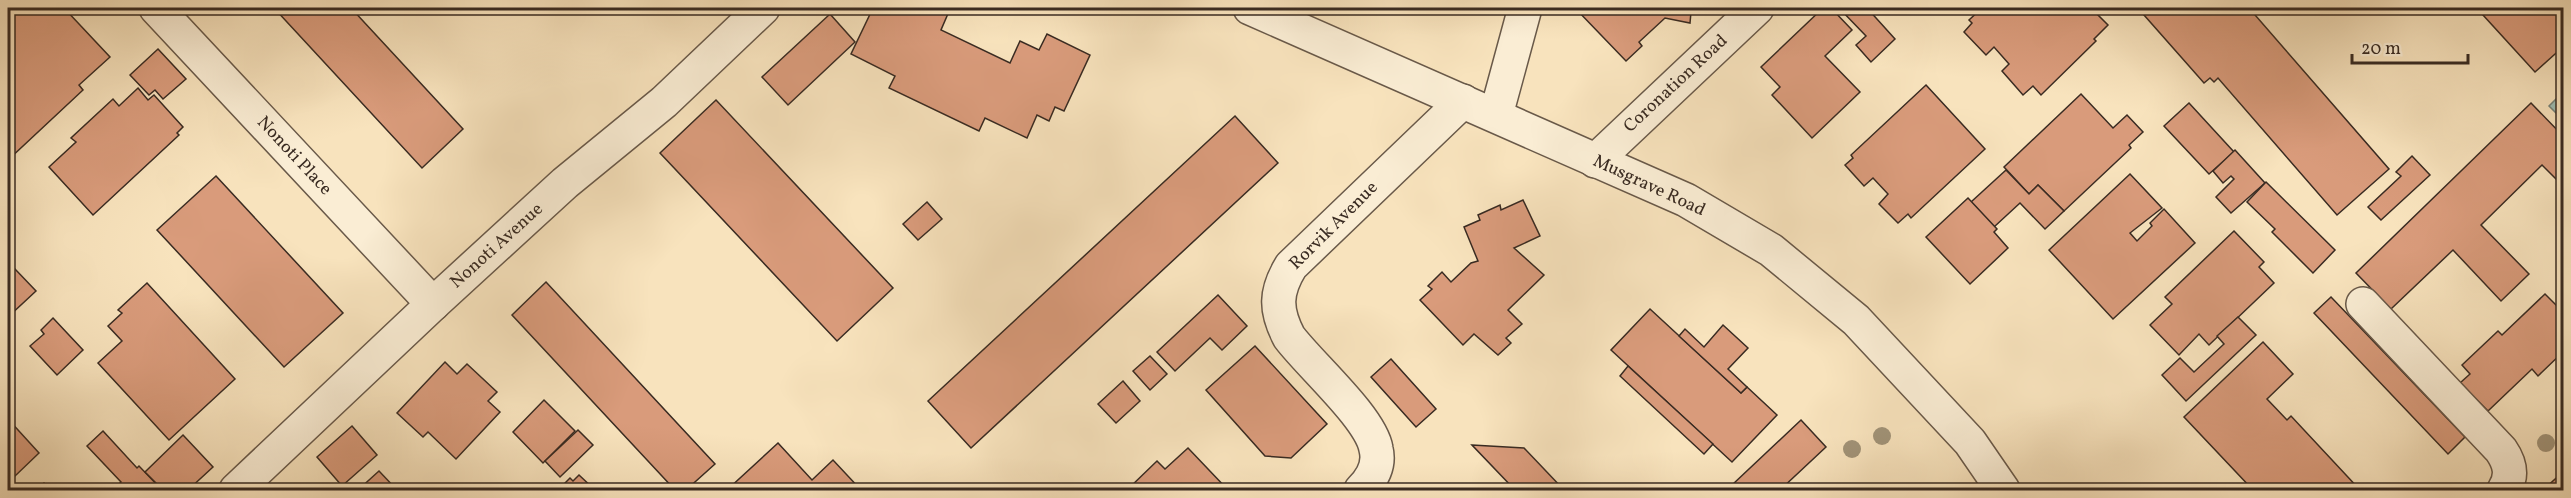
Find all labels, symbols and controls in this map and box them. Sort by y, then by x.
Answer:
scale bar [2352,27,2468,65]
street label: Coronation Road [1618,29,1734,139]
text: 20 m [2361,37,2401,62]
street label: Nonoti Place [251,111,337,201]
street label: Musgrave Road [1589,149,1709,223]
street label: Rorvik Avenue [1284,176,1384,276]
street label: Nonoti Avenue [445,197,549,295]

